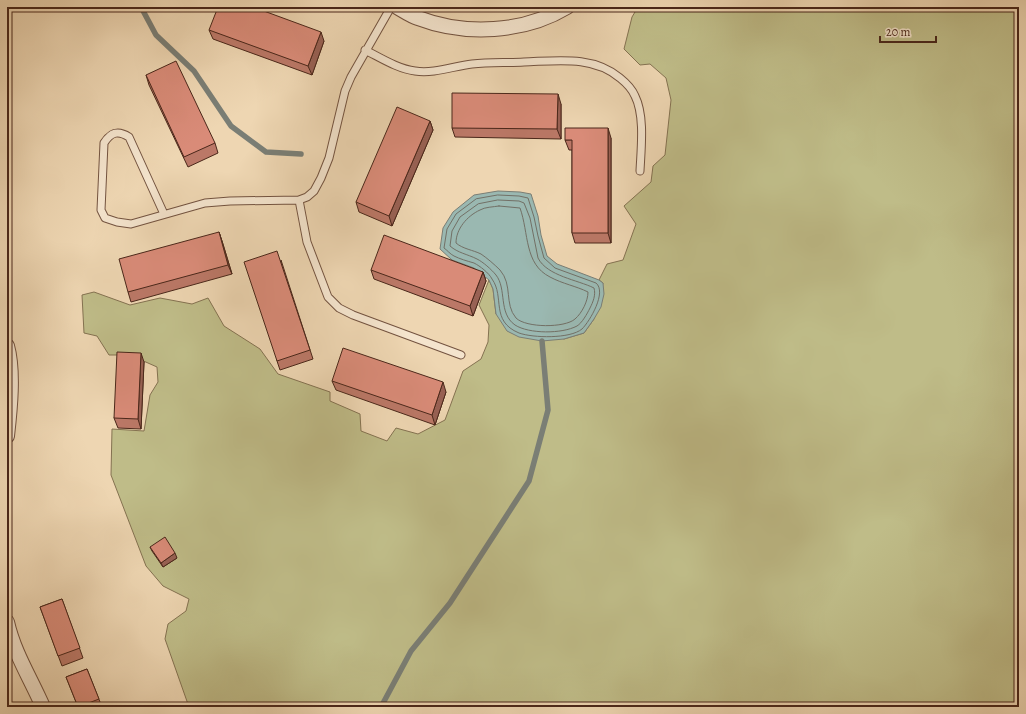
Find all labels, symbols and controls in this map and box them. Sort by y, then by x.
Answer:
scale bar [880,18,936,44]
text: 20 m [886,24,910,40]

